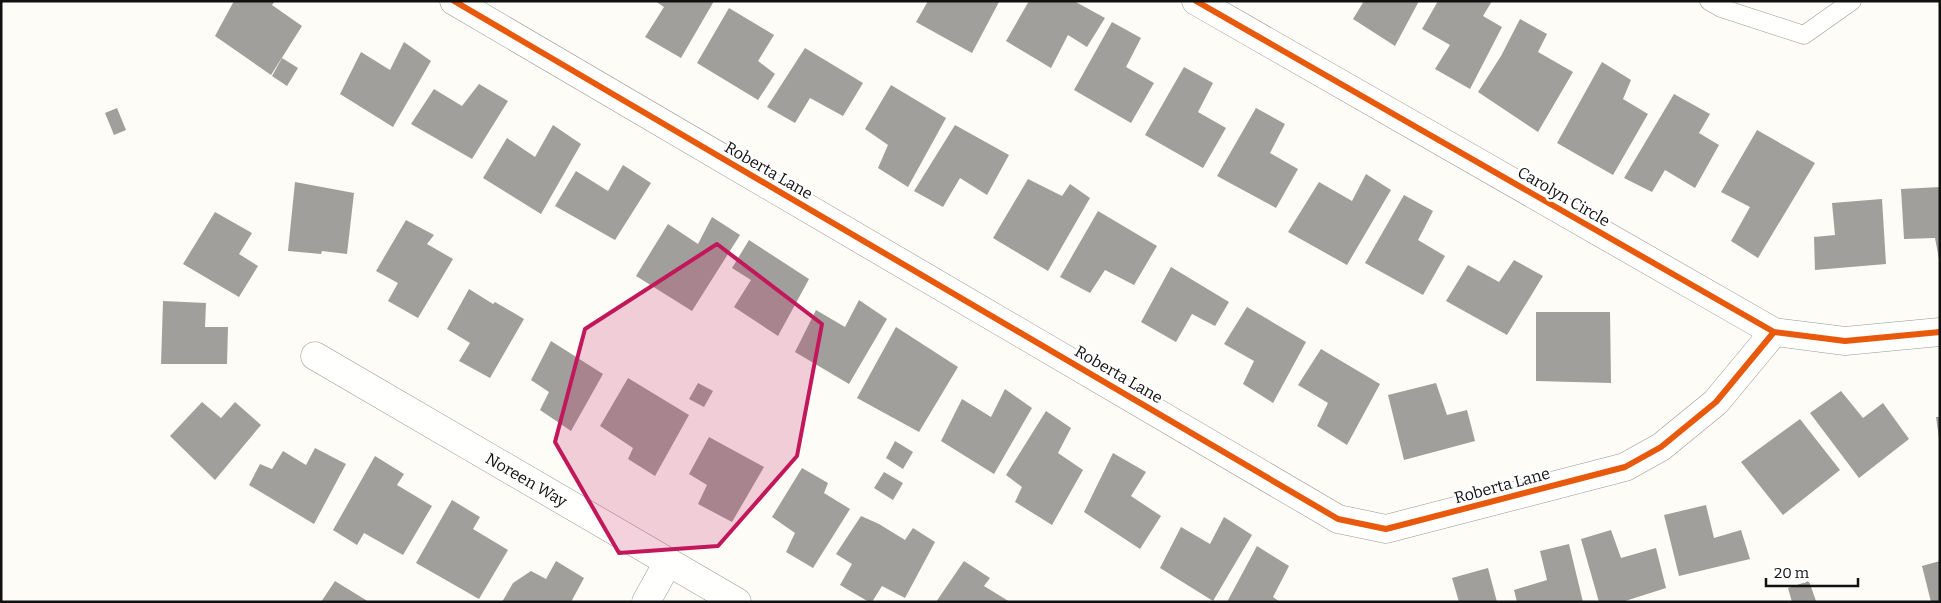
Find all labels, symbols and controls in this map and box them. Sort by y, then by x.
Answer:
street label: Roberta Lane [721,138,816,203]
street label: Carolyn Circle [1514,162,1613,230]
street label: Roberta Lane [1071,342,1166,407]
street label: Noreen Way [482,449,571,511]
street label: Roberta Lane [1452,464,1552,507]
scale bar [1766,556,1858,588]
text: 20 m [1774,564,1810,582]

